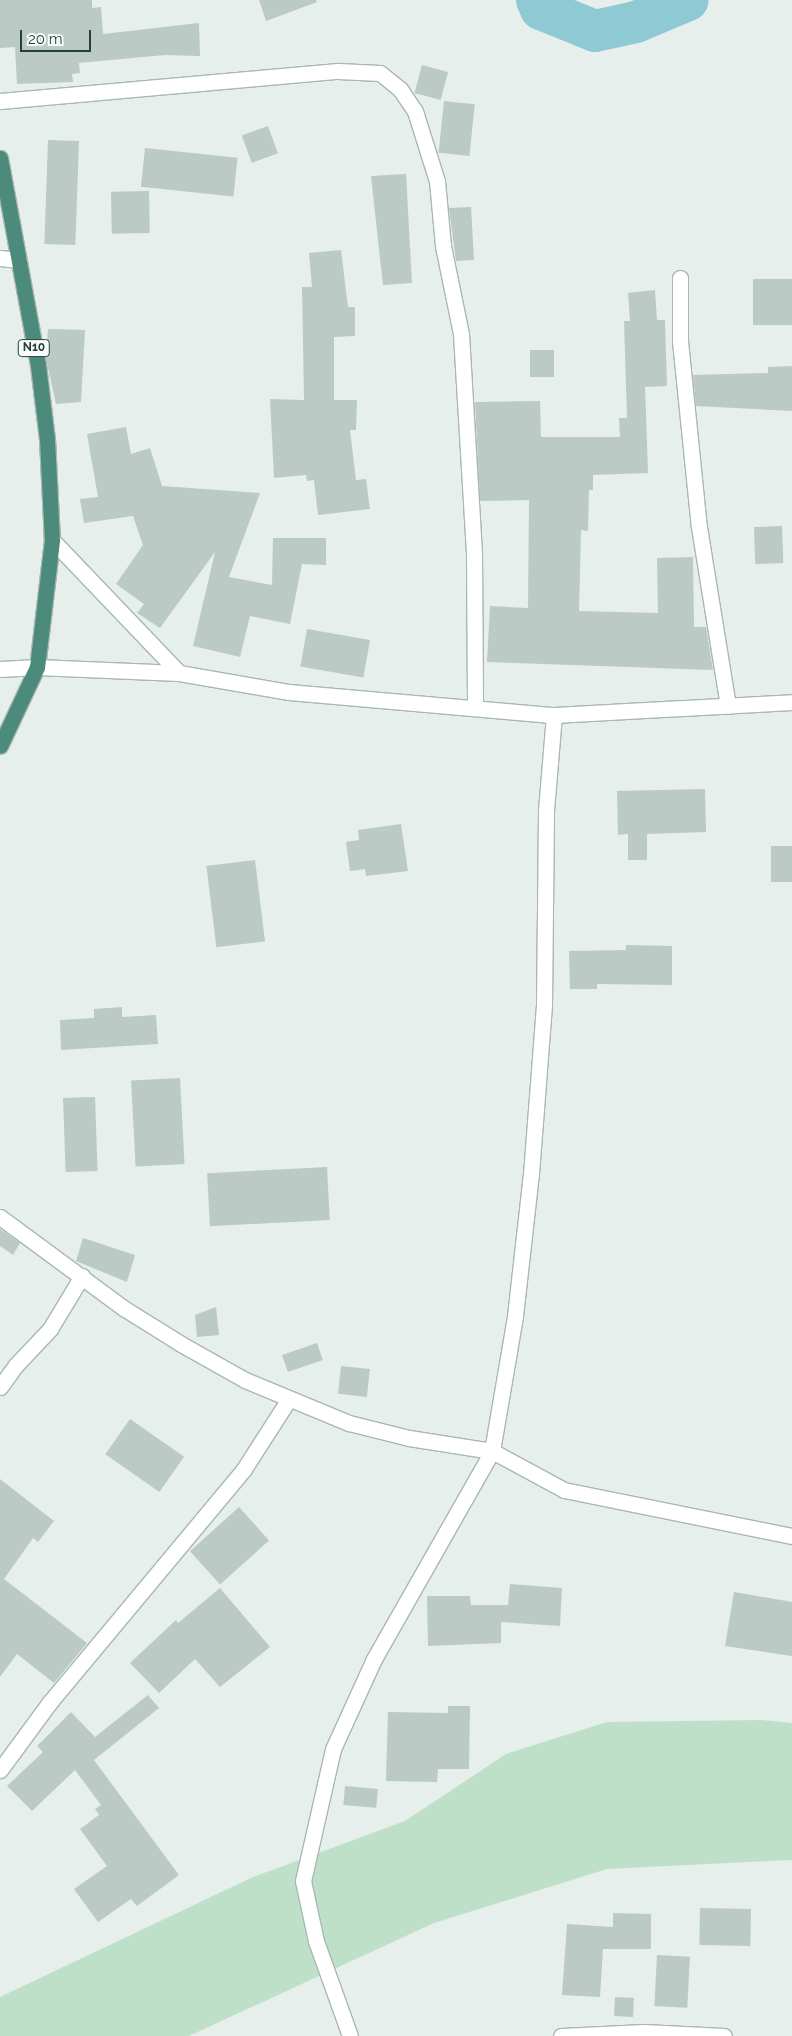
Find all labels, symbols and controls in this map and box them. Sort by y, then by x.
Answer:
scale bar [22,20,94,52]
text: 20 m [28,30,63,48]
road number: N10 [18,338,50,358]

